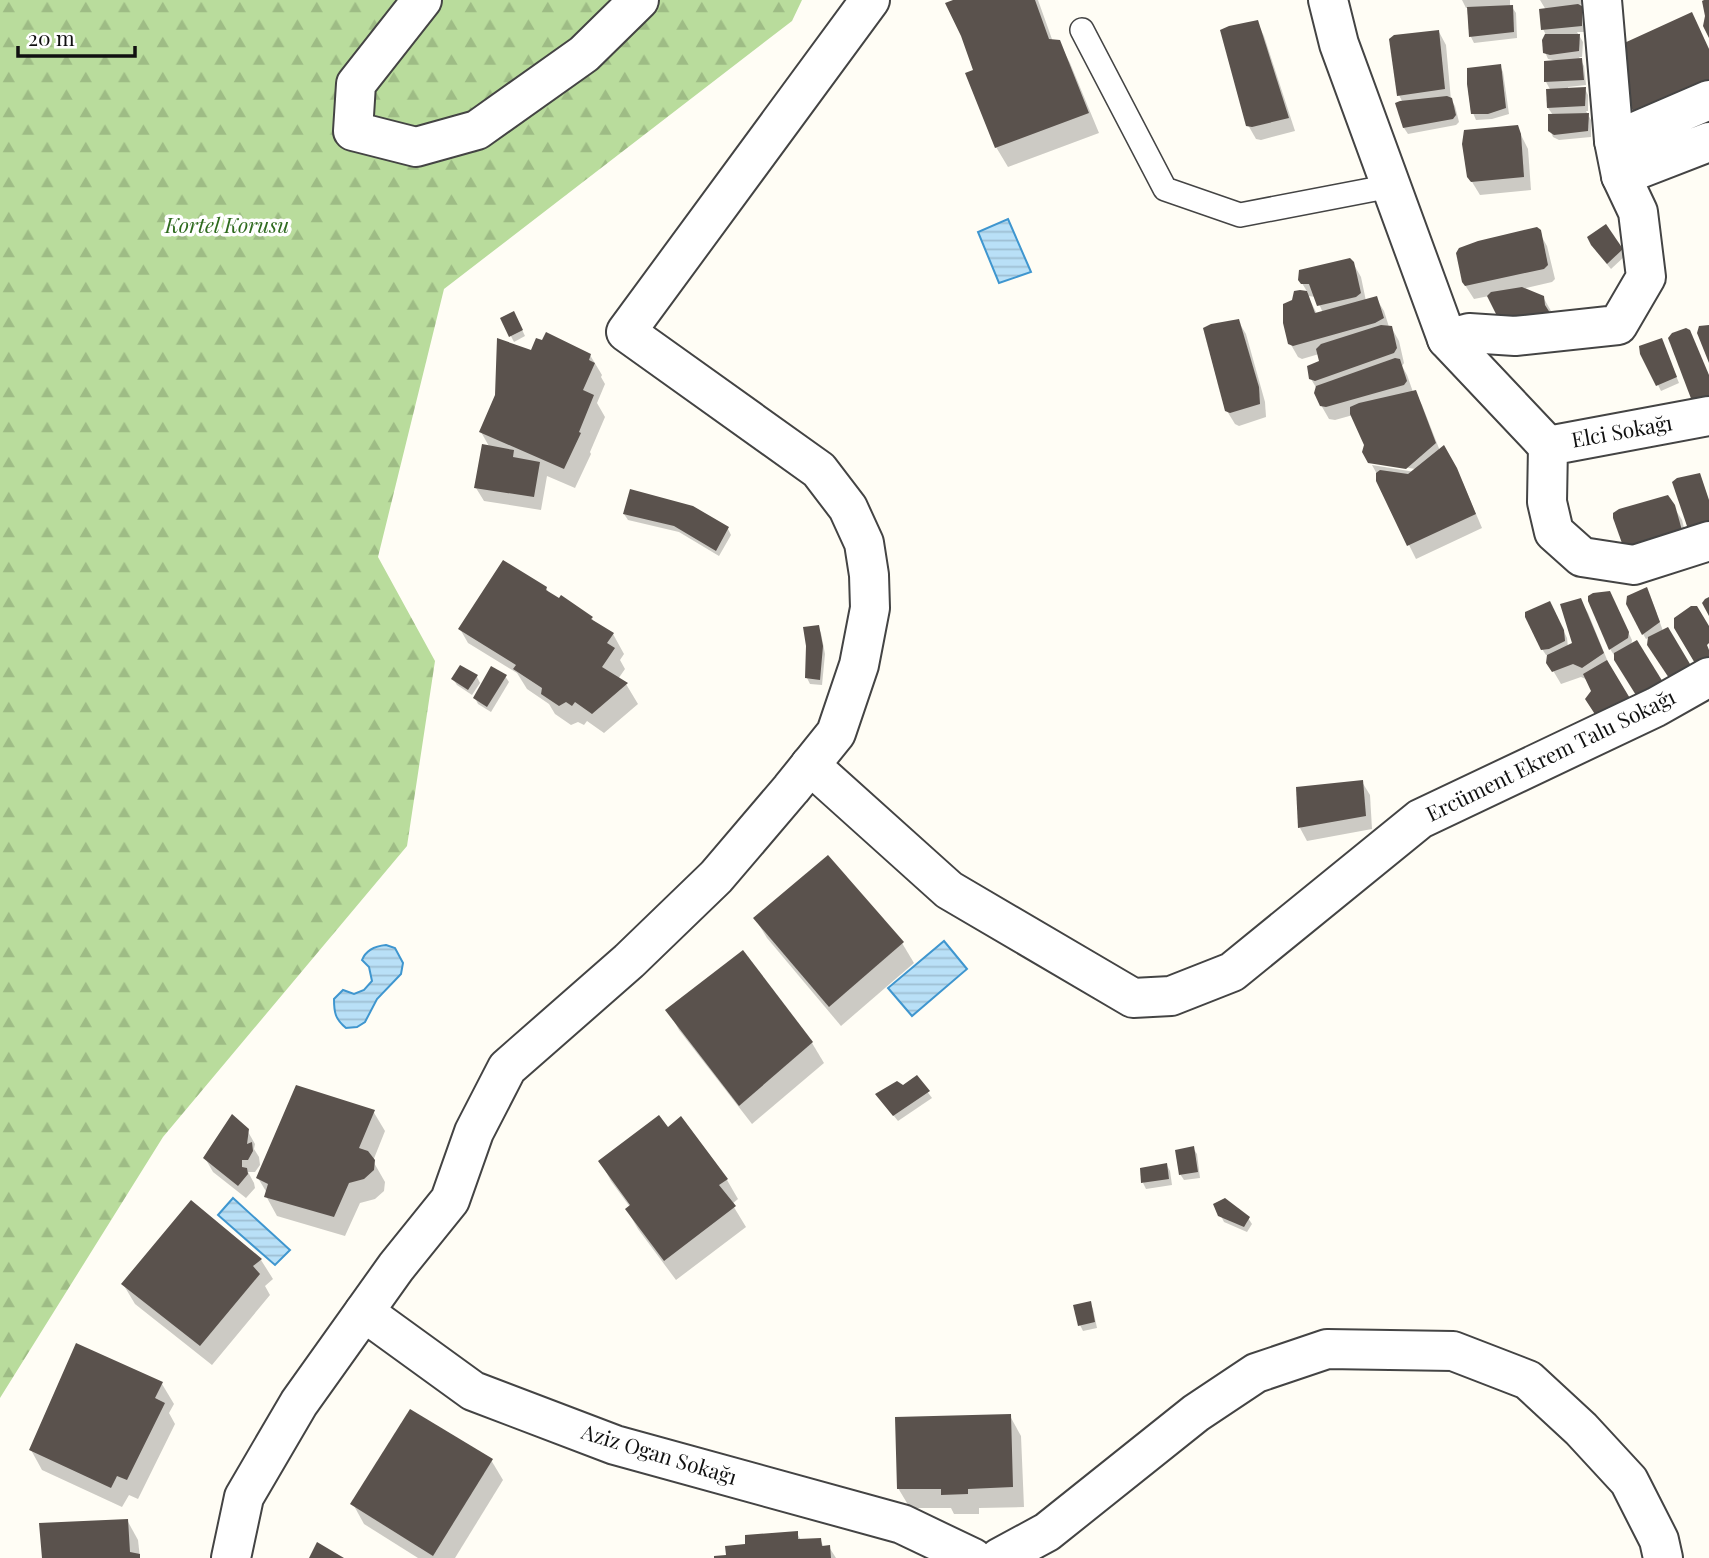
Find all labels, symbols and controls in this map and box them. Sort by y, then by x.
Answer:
scale bar [18,14,135,58]
text: 20 m [28,23,75,51]
park label: Kortel Korusu [164,210,289,238]
street label: Elci Sokağı [1569,407,1674,453]
street label: Ercüment Ekrem Talu Sokağı [1421,682,1679,827]
street label: Aziz Ogan Sokağı [578,1416,741,1490]

